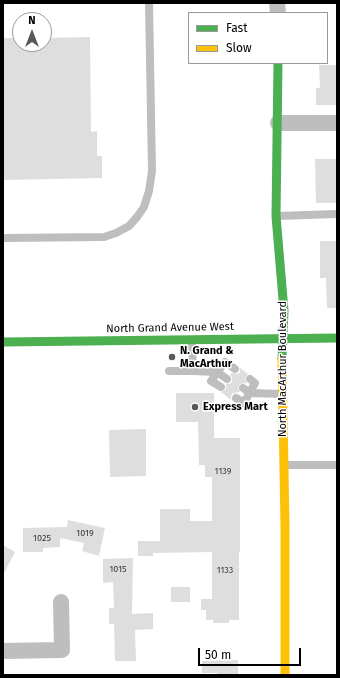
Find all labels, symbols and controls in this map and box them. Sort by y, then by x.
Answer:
north arrow [12,12,52,52]
legend [188,12,328,64]
text: N [28,14,36,27]
text: Fast [226,21,248,35]
text: Slow [226,41,252,55]
street label: North MacArthur Boulevard [276,301,290,437]
street label: North Grand Avenue West [106,320,234,336]
place label: N. Grand & MacArthur [180,344,234,370]
marker: N. Grand & MacArthur [167,352,177,362]
place label: Express Mart [203,400,268,414]
marker: Express Mart [190,402,200,412]
house number: 1139 [215,466,231,476]
house number: 1019 [76,528,94,538]
house number: 1025 [33,533,51,543]
house number: 1015 [109,564,127,574]
house number: 1133 [217,565,233,575]
scale bar [200,640,303,666]
text: 50 m [205,648,231,662]

